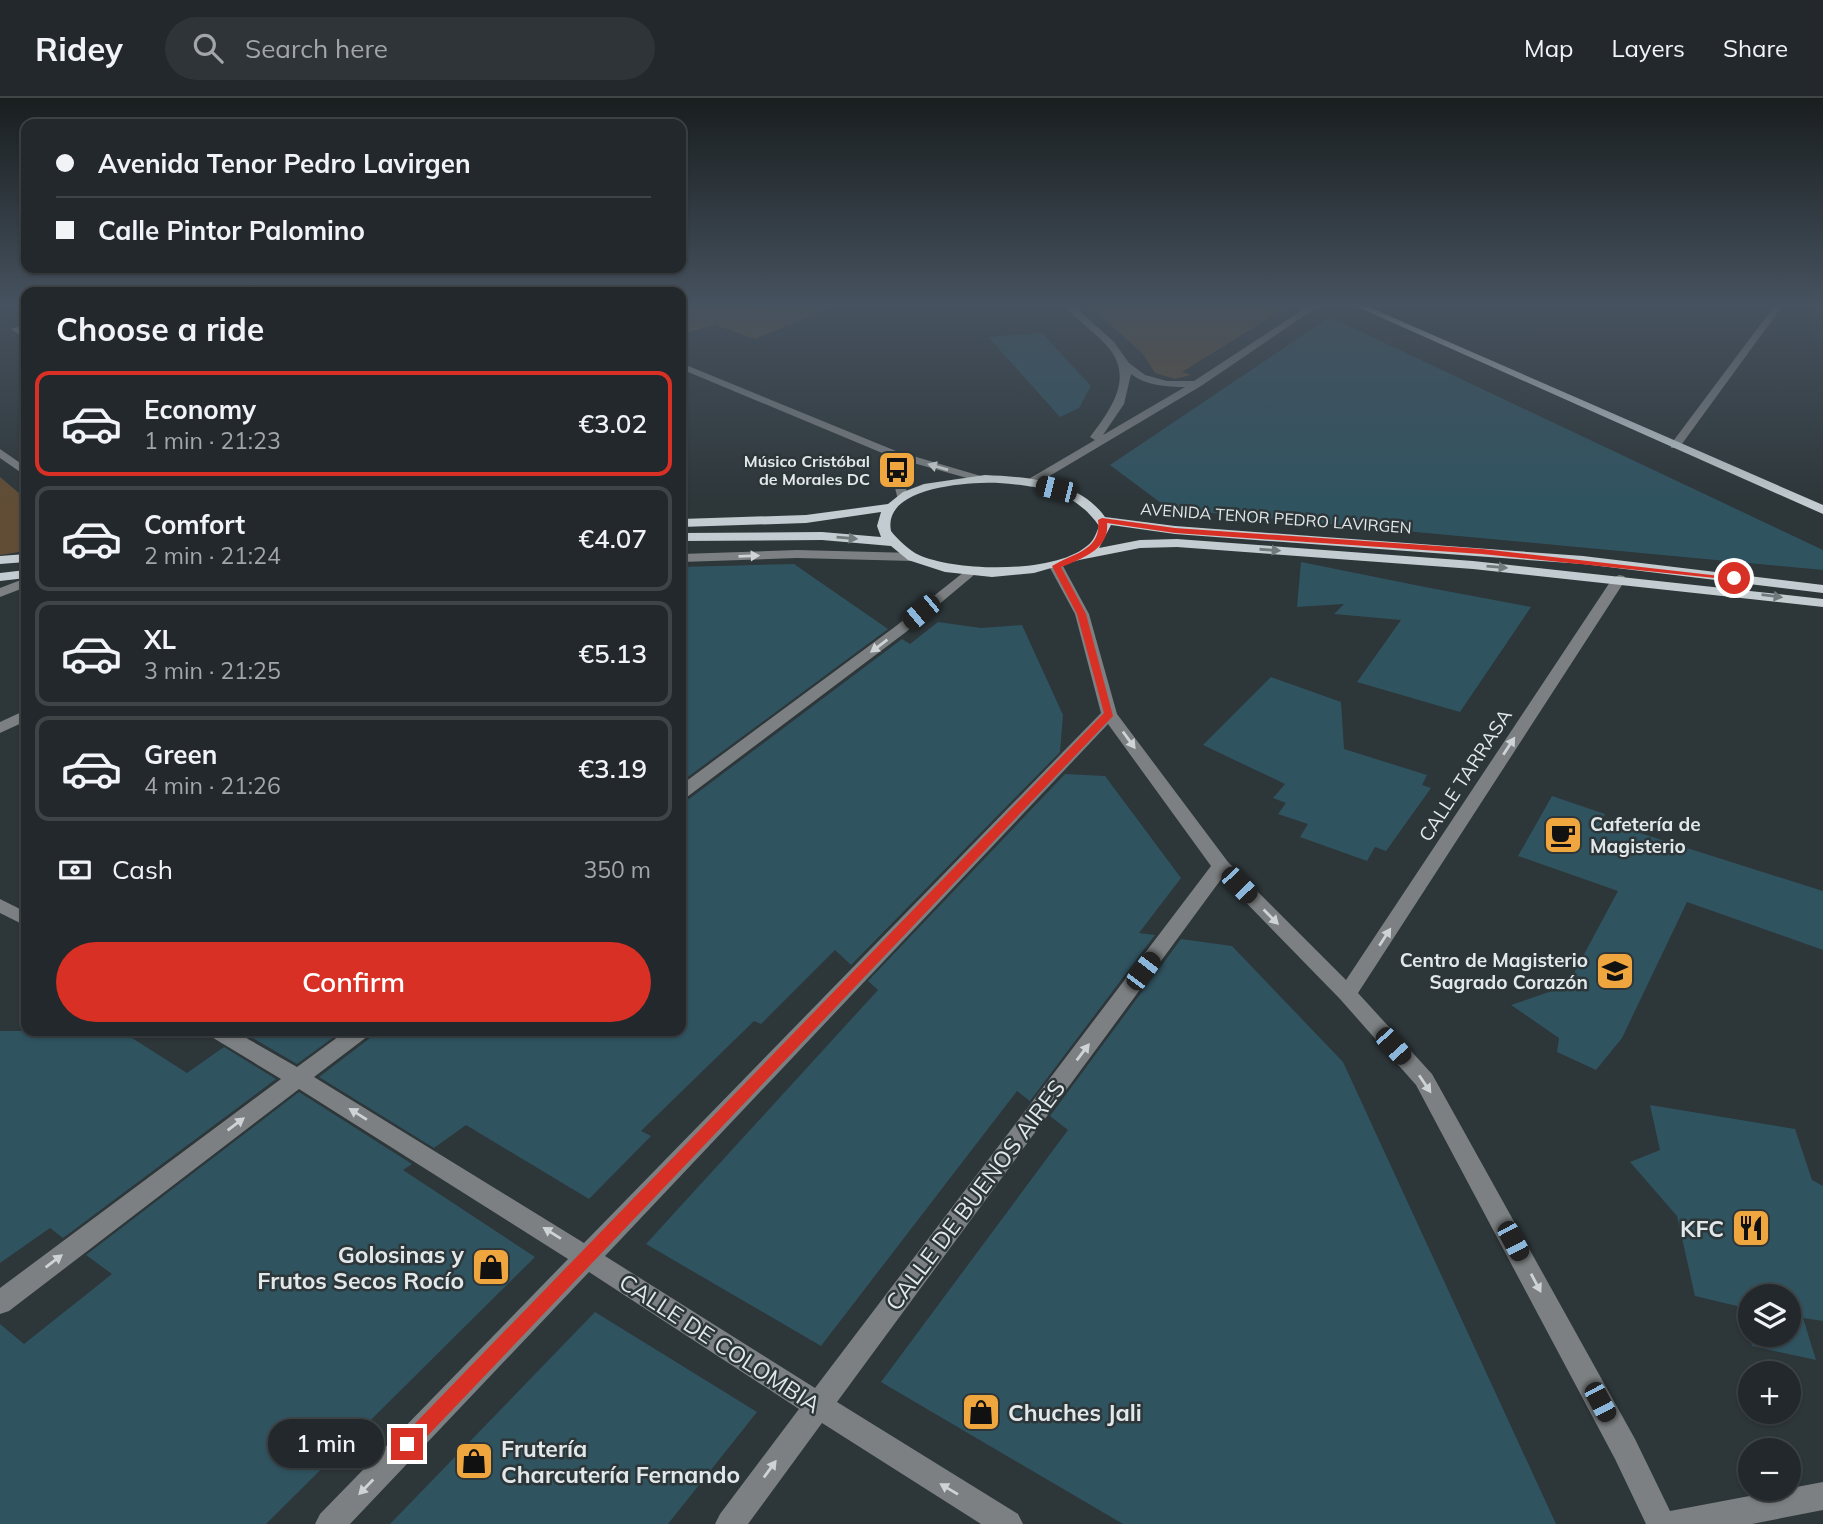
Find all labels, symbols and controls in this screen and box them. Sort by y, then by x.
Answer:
search box [165,17,655,80]
text: Ridey [35,28,123,69]
icon: search [189,29,227,67]
text: Search here [245,32,388,65]
text: Map [1524,33,1573,63]
text: Layers [1611,33,1685,63]
text: Share [1723,33,1788,63]
text: Avenida Tenor Pedro Lavirgen [98,147,471,180]
text: Calle Pintor Palomino [98,214,365,247]
text: Choose a ride [56,309,264,349]
icon: car [60,392,123,455]
text: Economy [144,393,256,426]
text: €3.02 [578,407,647,440]
text: 1 min · 21:23 [144,426,281,455]
bus stop icon: Músico Cristóbal de Morales DC [876,449,918,491]
place label: Músico Cristóbal de Morales DC [744,451,870,489]
one-way arrow [928,461,949,471]
car [1034,474,1079,504]
street label: AVENIDA TENOR PEDRO LAVIRGEN [1140,499,1412,537]
icon: car [60,507,123,570]
text: Comfort [144,508,245,541]
text: €4.07 [578,522,647,555]
one-way arrow [836,533,858,544]
text: 2 min · 21:24 [144,541,281,570]
one-way arrow [1260,545,1282,556]
one-way arrow [738,550,760,562]
one-way arrow [1487,562,1509,573]
route start [1718,562,1750,594]
car [899,590,944,634]
one-way arrow [1761,591,1783,602]
icon: car [60,622,123,685]
text: XL [144,623,176,656]
text: €5.13 [578,637,647,670]
one-way arrow [870,639,888,653]
text: 3 min · 21:25 [144,656,281,685]
street label: CALLE TARRASA [1413,704,1517,846]
one-way arrow [1122,731,1136,749]
icon: car [60,737,123,800]
one-way arrow [1502,737,1515,756]
text: Green [144,738,217,771]
text: €3.19 [578,752,647,785]
text: 4 min · 21:26 [144,771,281,800]
place label: Cafetería de Magisterio [1590,812,1701,858]
cafe icon: Cafetería de Magisterio [1542,814,1584,856]
icon: cash [56,851,94,889]
text: Cash [112,853,173,886]
text: 350 m [583,855,651,884]
car [1217,863,1262,907]
one-way arrow [1262,909,1279,925]
one-way arrow [1378,928,1391,947]
button: Confirm [56,942,651,1022]
car [1122,948,1165,994]
place label: Centro de Magisterio Sagrado Corazón [1400,948,1588,994]
school or university icon: Centro de Magisterio Sagrado Corazón [1594,950,1636,992]
car [1372,1023,1415,1069]
one-way arrow [1075,1043,1090,1061]
street label: CALLE DE BUENOS AIRES [879,1074,1071,1316]
one-way arrow [1419,1074,1432,1094]
one-way arrow [348,1108,368,1121]
one-way arrow [227,1117,245,1131]
restaurant icon: KFC [1730,1207,1772,1249]
place label: KFC [1680,1214,1724,1243]
car [1494,1218,1533,1264]
one-way arrow [542,1227,561,1240]
place label: Golosinas y Frutos Secos Rocío [257,1240,465,1295]
shop icon: Golosinas y Frutos Secos Rocío [470,1246,512,1288]
one-way arrow [45,1254,63,1269]
street label: CALLE DE COLOMBIA [614,1267,826,1419]
one-way arrow [1530,1273,1542,1293]
map controls [1738,1284,1801,1501]
button: layers [1738,1284,1801,1347]
button: + [1738,1361,1801,1424]
car [1581,1379,1620,1425]
shop icon: Chuches Jali [960,1391,1002,1433]
place label: Chuches Jali [1008,1398,1142,1427]
callout: 1 min [267,1420,382,1468]
route end [391,1428,423,1460]
text: 1 min [296,1429,356,1458]
place label: Frutería Charcutería Fernando [501,1434,740,1489]
button: − [1738,1438,1801,1501]
shop icon: Frutería Charcutería Fernando [453,1440,495,1482]
one-way arrow [763,1460,777,1478]
one-way arrow [358,1479,374,1495]
one-way arrow [940,1482,959,1495]

